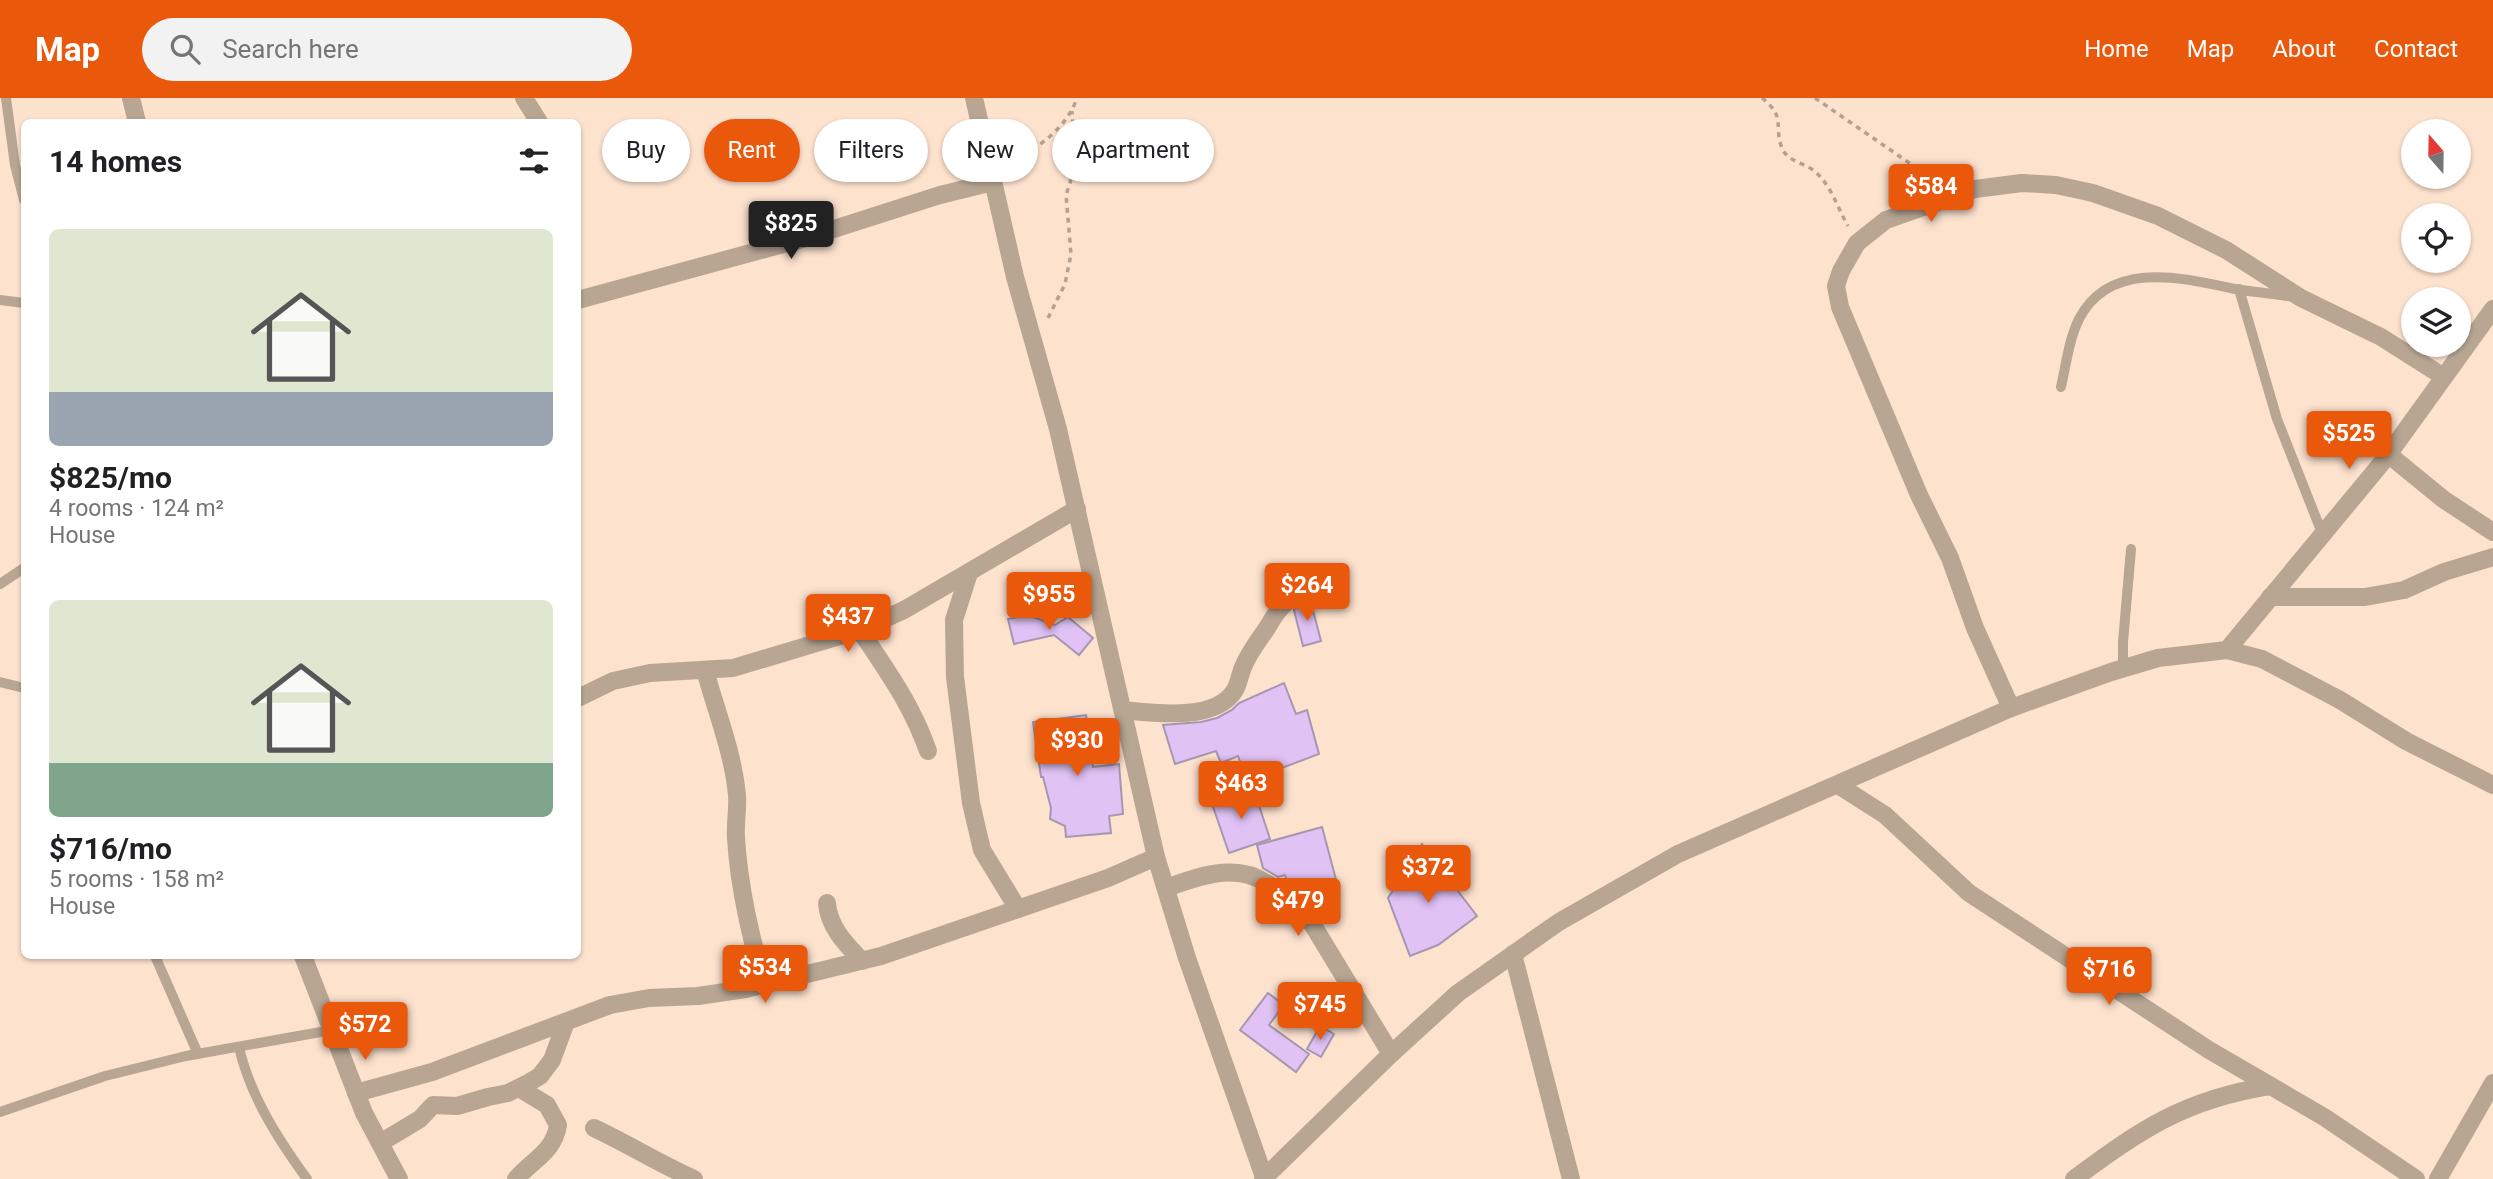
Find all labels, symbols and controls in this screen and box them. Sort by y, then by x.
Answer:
search box [142,18,632,81]
text: Map [35,30,100,69]
icon: search [166,30,204,68]
text: Search here [222,34,359,64]
text: Home [2084,35,2149,63]
text: Map [2187,35,2234,63]
text: About [2272,35,2336,63]
text: Contact [2374,35,2458,63]
chip: Buy [602,119,690,182]
chip: Rent [704,119,800,182]
chip: Filters [814,119,928,182]
chip: New [942,119,1038,182]
chip: Apartment [1052,119,1214,182]
north arrow [2401,119,2471,189]
map controls [2401,119,2471,357]
icon: filters [515,142,553,180]
text: 14 homes [49,144,182,179]
pin: $584 [1890,164,1972,224]
text: $584 [1905,173,1957,200]
pin: $825 [750,202,832,261]
button: locate [2401,203,2471,273]
text: $825 [765,210,817,237]
icon: home [238,274,364,400]
button: layers [2401,287,2471,357]
pin: $525 [2308,412,2390,471]
text: $525 [2323,420,2375,447]
text: $825/mo [49,460,172,495]
text: 4 rooms · 124 m² [49,495,224,522]
text: House [49,522,115,549]
pin: $264 [1266,564,1348,623]
text: $264 [1281,572,1333,599]
pin: $955 [1008,573,1090,632]
text: $955 [1023,581,1075,608]
pin: $437 [807,594,889,654]
text: $437 [822,603,874,630]
icon: home [238,645,364,771]
pin: $930 [1036,718,1118,778]
text: $930 [1051,727,1103,754]
pin: $463 [1200,762,1282,821]
text: $463 [1215,770,1267,797]
text: $716/mo [49,831,172,866]
pin: $372 [1387,846,1469,905]
text: $372 [1402,854,1454,881]
text: 5 rooms · 158 m² [49,866,224,893]
pin: $479 [1257,878,1339,938]
text: $479 [1272,887,1324,914]
text: House [49,893,115,920]
pin: $534 [724,946,806,1005]
pin: $716 [2068,948,2150,1007]
text: $534 [739,954,791,981]
text: $716 [2083,956,2135,983]
pin: $745 [1279,982,1361,1042]
text: $745 [1294,991,1346,1018]
pin: $572 [324,1002,406,1062]
text: $572 [339,1011,391,1038]

